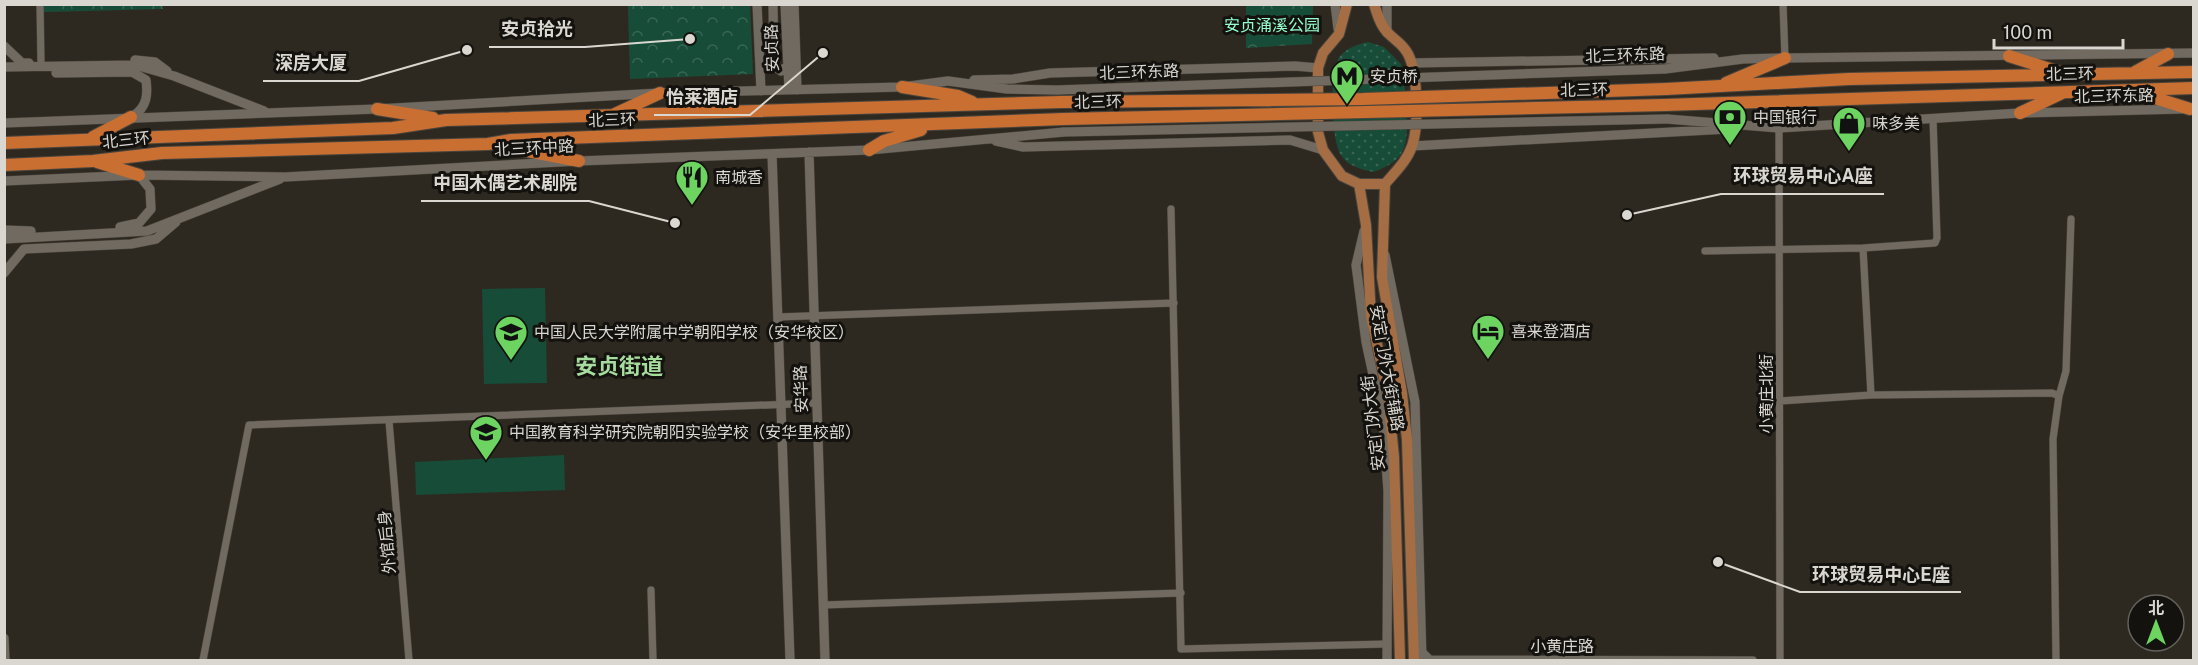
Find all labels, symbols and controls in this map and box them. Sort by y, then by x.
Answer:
callout: 安贞拾光 [489,11,585,47]
scale bar [1994,12,2123,50]
park label: 安贞涌溪公园 [1224,16,1320,35]
text: 安贞拾光 [501,18,573,39]
text: 100 m [2003,22,2052,43]
street label: 安贞路 [762,24,782,72]
street label: 北三环东路 [1585,44,1665,66]
callout: 深房大厦 [263,45,359,81]
text: 深房大厦 [275,52,347,73]
metro station icon: 安贞桥 [1329,58,1365,105]
street label: 北三环东路 [1099,61,1179,83]
street label: 北三环 [2046,64,2094,84]
place label: 安贞桥 [1370,67,1418,86]
callout: 怡莱酒店 [654,79,750,115]
street label: 北三环 [1560,80,1608,100]
text: 怡莱酒店 [666,86,738,107]
street label: 北三环东路 [2074,86,2154,106]
street label: 北三环 [1074,92,1122,112]
bank icon: 中国银行 [1712,99,1748,146]
shop icon: 味多美 [1831,105,1867,152]
place label: 中国银行 [1753,108,1817,127]
street label: 北三环 [588,110,636,130]
place label: 味多美 [1872,114,1920,133]
street label: 北三环 [101,128,151,152]
street label: 北三环中路 [494,136,574,160]
callout: 环球贸易中心A座 [1721,158,1884,194]
restaurant icon: 南城香 [674,159,710,206]
callout: 中国木偶艺术剧院 [421,165,589,201]
text: 环球贸易中心A座 [1733,165,1873,186]
place label: 南城香 [715,168,763,187]
text: 中国木偶艺术剧院 [433,172,577,193]
street label: 安定门外大街辅路 [1366,303,1408,433]
hotel icon: 喜来登酒店 [1470,313,1506,360]
school or university icon: 中国人民大学附属中学朝阳学校（安华校区） [493,314,529,361]
place label: 喜来登酒店 [1511,322,1591,341]
place label: 中国人民大学附属中学朝阳学校（安华校区） [534,323,854,342]
district label: 安贞街道 [575,353,663,379]
street label: 小黄庄北街 [1757,354,1776,434]
street label: 安华路 [791,365,811,413]
street label: 安定门外大街 [1358,374,1388,472]
school or university icon: 中国教育科学研究院朝阳实验学校（安华里校部） [468,414,504,461]
place label: 中国教育科学研究院朝阳实验学校（安华里校部） [509,423,861,442]
street label: 外馆后身 [375,509,399,575]
callout: 环球贸易中心E座 [1800,556,1961,592]
text: 环球贸易中心E座 [1812,564,1950,585]
north arrow [2126,593,2186,653]
text: 北 [2148,599,2164,618]
street label: 小黄庄路 [1530,637,1594,656]

